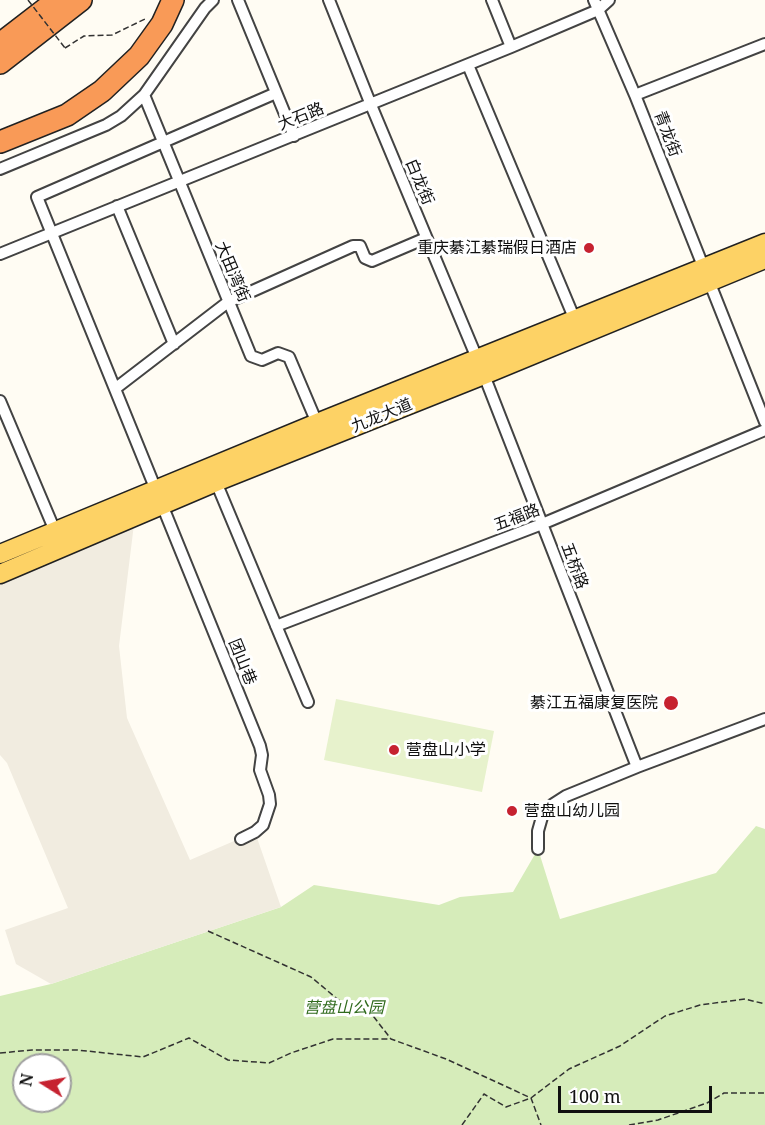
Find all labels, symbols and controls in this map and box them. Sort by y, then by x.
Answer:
street label: 大石路 [275,99,327,135]
street label: 青龙街 [649,108,685,160]
street label: 白龙街 [401,156,437,208]
place label: 重庆綦江綦瑞假日酒店 [417,238,577,258]
street label: 大田湾街 [211,239,253,305]
marker: 重庆綦江綦瑞假日酒店 [582,241,596,255]
street label: 九龙大道 [349,395,415,437]
street label: 五福路 [491,500,543,536]
street label: 五桥路 [556,540,592,592]
street label: 团山巷 [224,636,260,688]
place label: 綦江五福康复医院 [530,693,658,713]
marker: 綦江五福康复医院 [662,694,680,712]
place label: 营盘山小学 [406,740,486,760]
marker: 营盘山小学 [387,743,401,757]
place label: 营盘山幼儿园 [524,801,620,821]
marker: 营盘山幼儿园 [505,804,519,818]
park label: 营盘山公园 [304,998,384,1018]
north arrow [12,1053,72,1113]
text: N [14,1072,38,1088]
scale bar [561,1074,716,1112]
text: 100 m [569,1084,621,1108]

